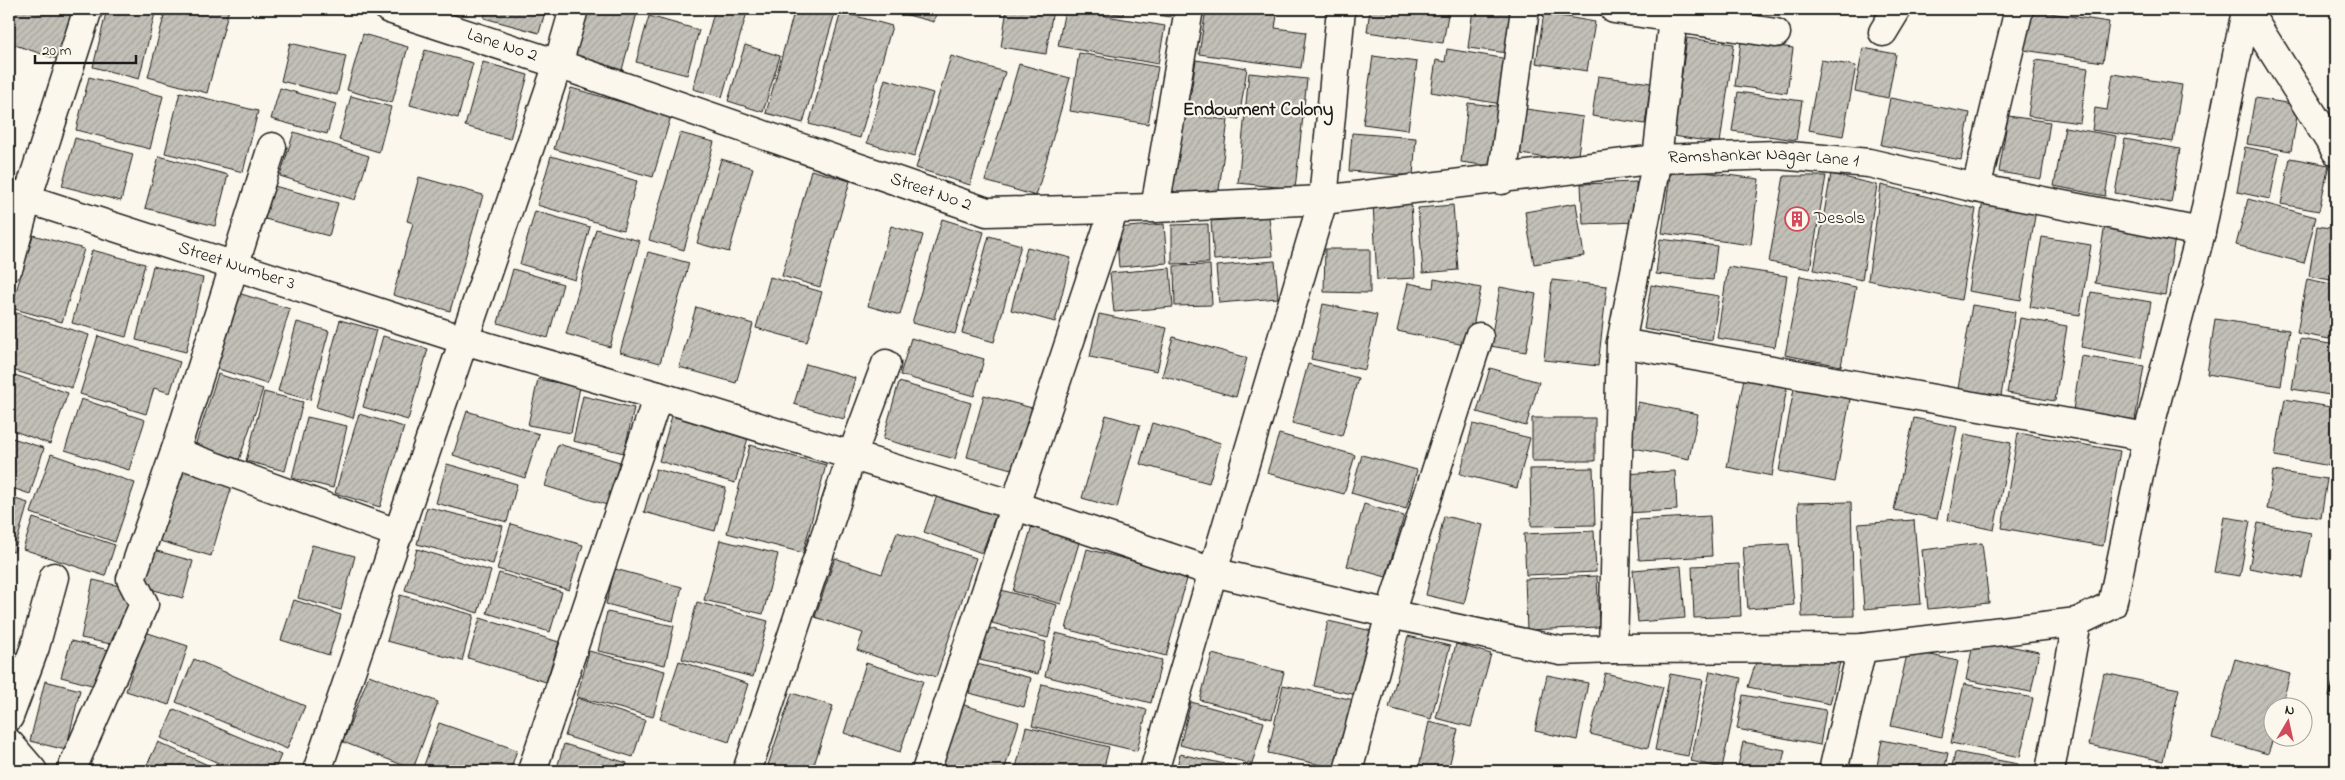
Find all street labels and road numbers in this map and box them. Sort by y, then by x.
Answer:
street label: Lane No 2 [464,22,541,69]
street label: Ramshankar Nagar Lane 1 [1668,142,1860,175]
street label: Street No 2 [886,166,975,219]
street label: Street Number 3 [175,235,298,298]

